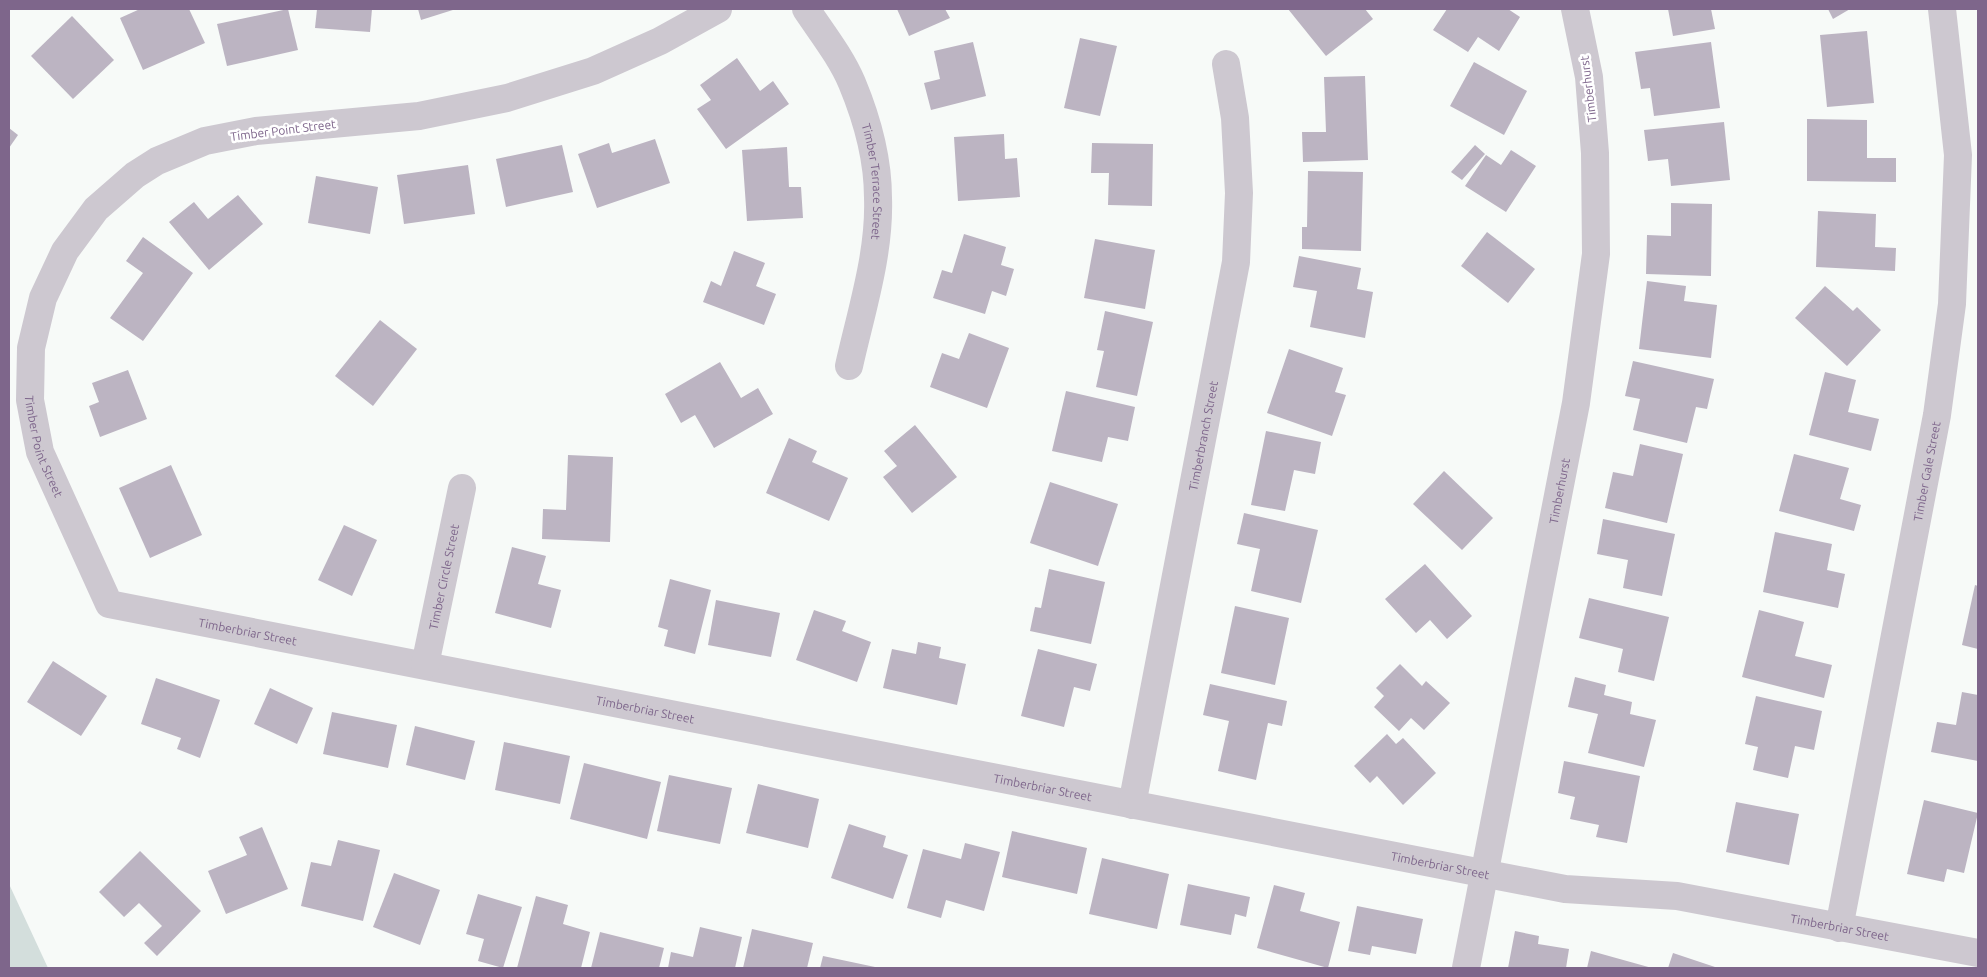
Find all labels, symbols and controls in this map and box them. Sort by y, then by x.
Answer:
street label: Timberhurst [1577,55,1599,123]
street label: Timber Point Street [230,117,337,143]
street label: Timber Terrace Street [860,122,885,241]
street label: Timberbranch Street [1186,379,1220,492]
street label: Timber Point Street [23,395,66,499]
street label: Timber Gale Street [1910,420,1942,522]
street label: Timberhurst [1546,457,1572,525]
street label: Timber Circle Street [426,523,461,631]
street label: Timberbriar Street [198,615,298,647]
street label: Timberbriar Street [595,693,696,725]
street label: Timberbriar Street [992,771,1093,803]
street label: Timberbriar Street [1390,849,1491,881]
street label: Timberbriar Street [1789,911,1890,943]

